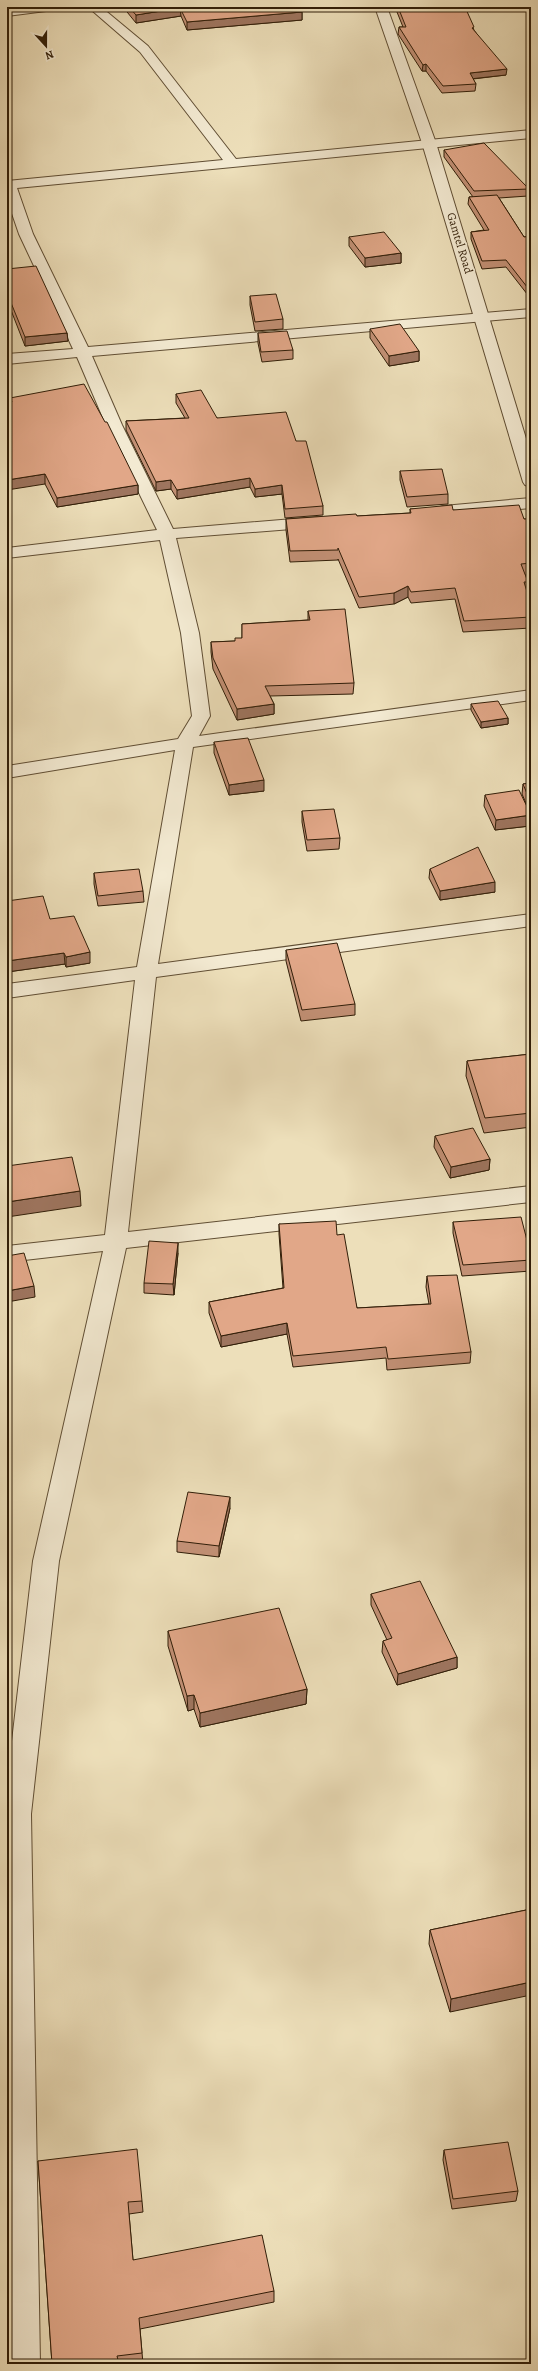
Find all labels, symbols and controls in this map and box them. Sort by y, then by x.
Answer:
north arrow [26,26,66,66]
text: N [43,46,56,63]
street label: Gamtel Road [443,210,477,276]

